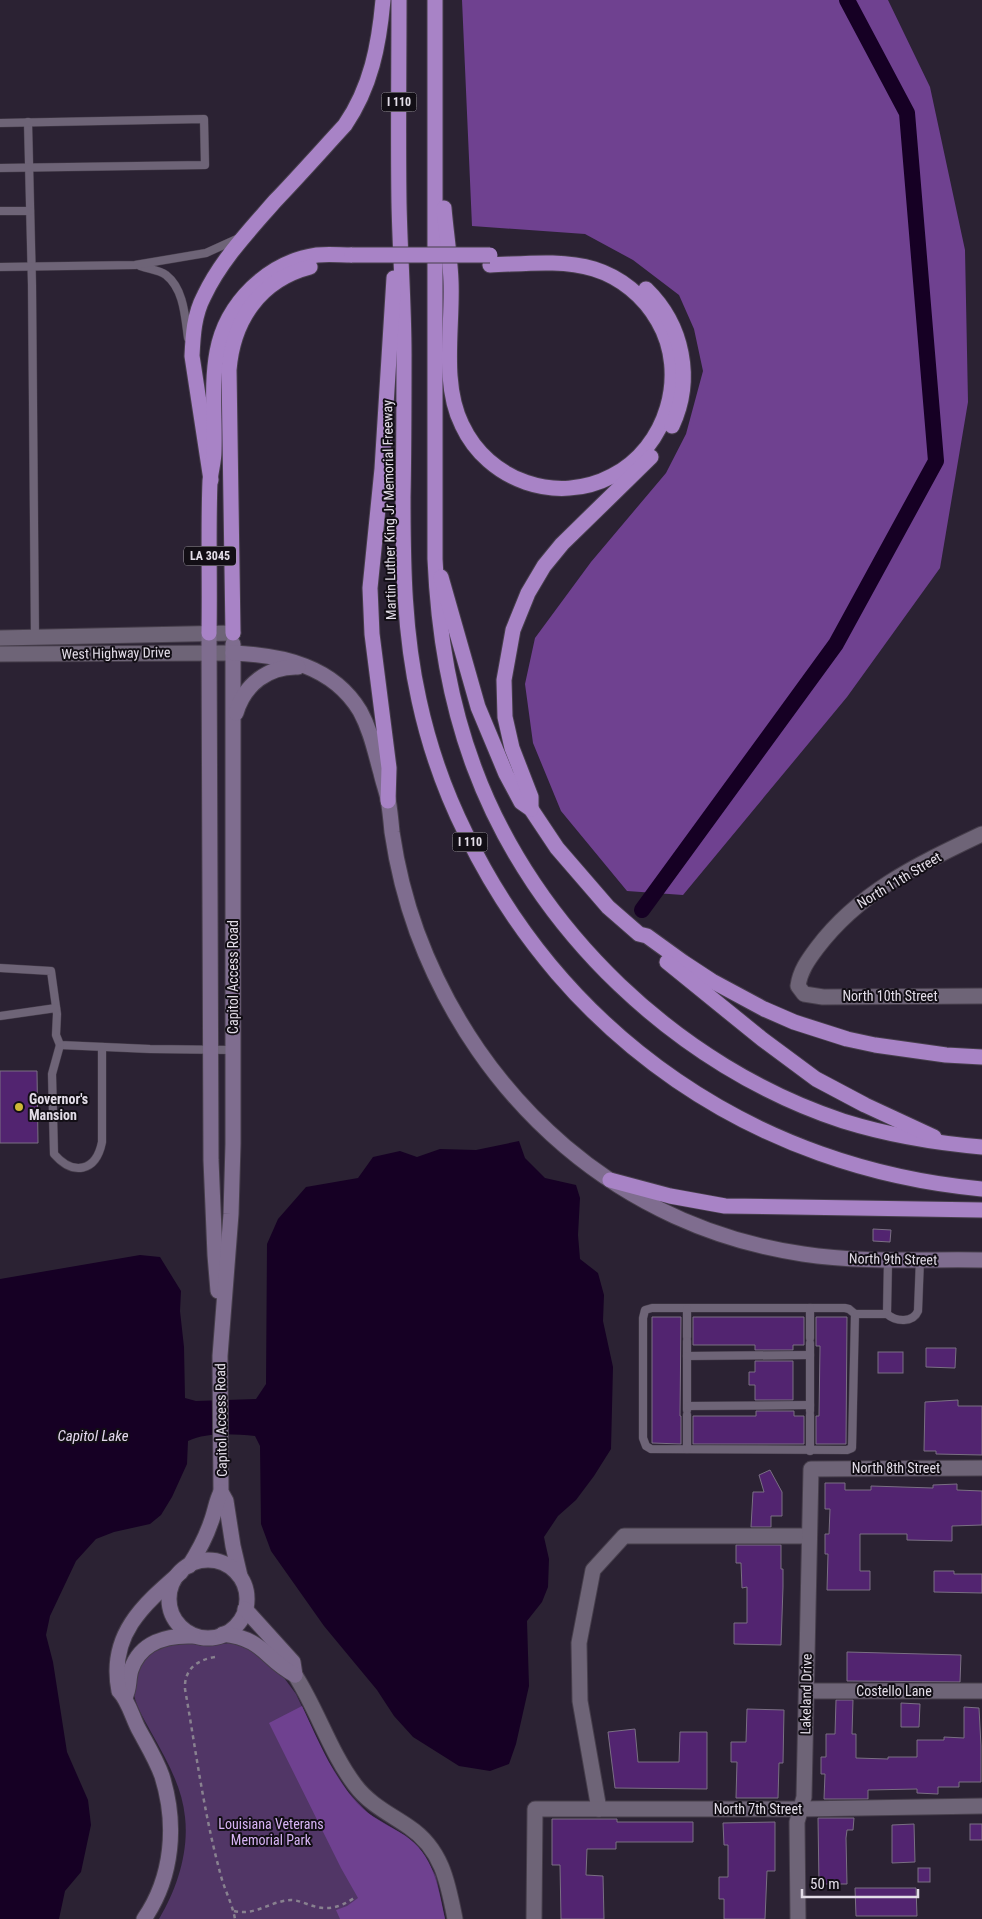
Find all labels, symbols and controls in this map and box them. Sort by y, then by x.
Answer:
road number: I 110 [382,92,416,111]
street label: Martin Luther King Jr Memorial Freeway [379,400,399,620]
road number: LA 3045 [184,546,236,566]
street label: West Highway Drive [61,644,171,662]
road number: I 110 [452,832,488,852]
street label: North 11th Street [854,849,944,911]
street label: Capitol Access Road [225,920,241,1034]
street label: North 10th Street [842,988,938,1004]
place label: Governor's Mansion [29,1091,88,1123]
marker: Governor's Mansion [13,1101,25,1113]
street label: North 9th Street [849,1250,937,1268]
street label: Capitol Access Road [212,1363,230,1477]
water label: Capitol Lake [57,1427,129,1445]
street label: North 8th Street [852,1460,940,1476]
street label: Lakeland Drive [797,1653,815,1735]
street label: Costello Lane [856,1683,932,1699]
street label: North 7th Street [714,1801,802,1817]
park label: Louisiana Veterans Memorial Park [218,1816,324,1848]
scale bar [802,1866,918,1898]
text: 50 m [810,1875,840,1893]

